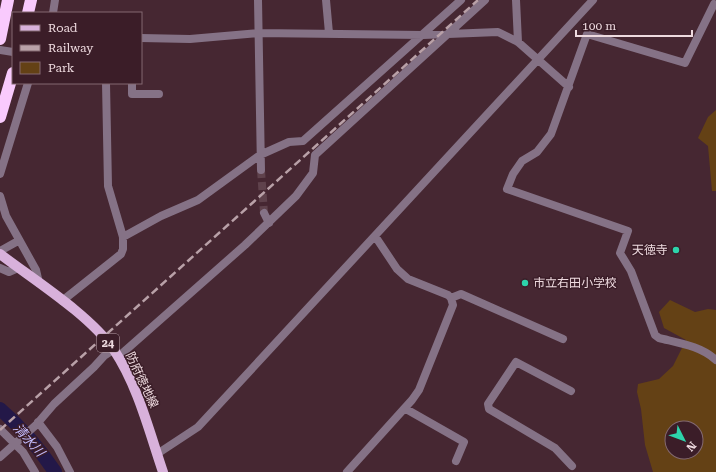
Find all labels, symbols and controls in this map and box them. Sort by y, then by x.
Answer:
legend [12,12,142,84]
scale bar [576,12,692,38]
text: 100 m [582,19,616,33]
text: Road [48,21,78,35]
text: Railway [48,41,94,55]
text: Park [48,61,75,75]
place label: 天徳寺 [632,243,668,257]
marker: 天徳寺 [671,245,681,255]
place label: 市立右田小学校 [533,276,617,290]
marker: 市立右田小学校 [520,278,530,288]
road number: 24 [97,334,119,352]
street label: 防府徳地線 [123,350,161,410]
water label: 清水川 [10,420,49,461]
north arrow [664,420,704,460]
text: N [683,439,699,454]

